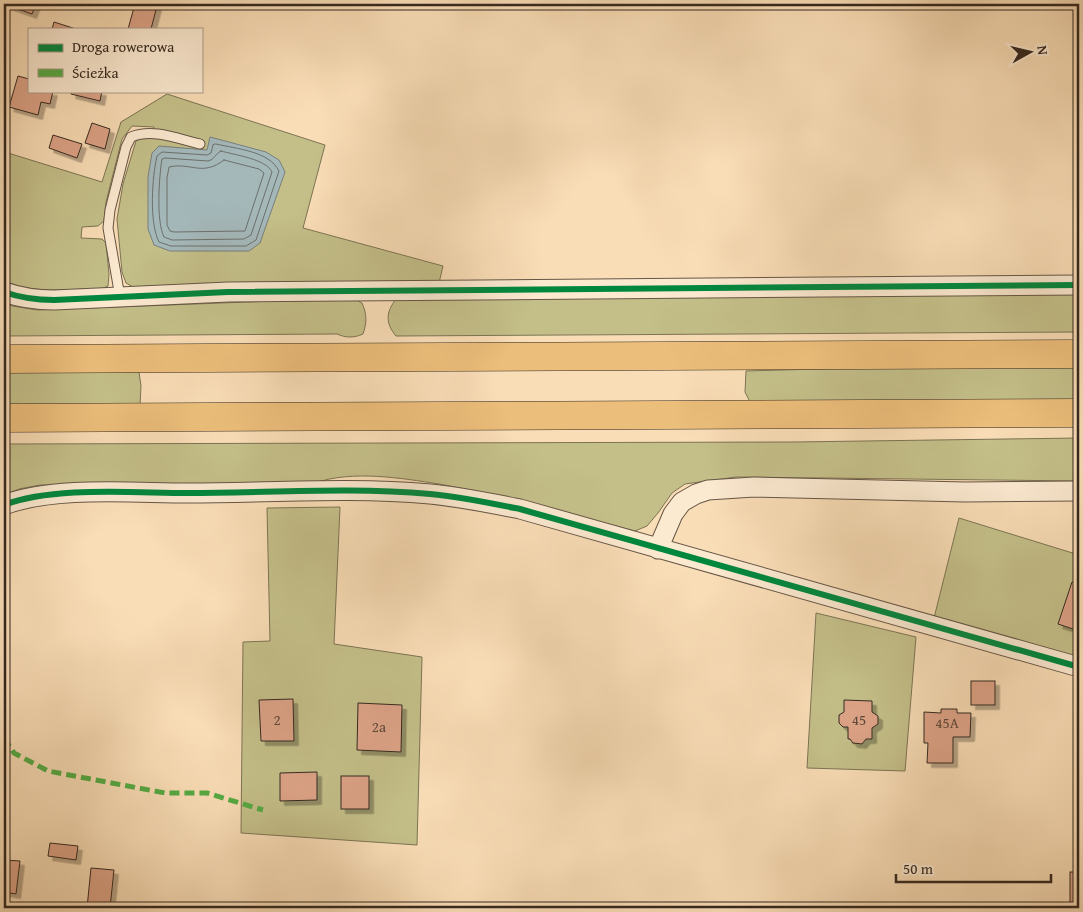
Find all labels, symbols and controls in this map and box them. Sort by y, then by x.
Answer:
legend [28,28,202,92]
north arrow [1006,28,1056,78]
text: Droga rowerowa [72,36,174,57]
text: N [1032,44,1054,57]
text: Ścieżka [72,62,119,83]
house number: 2 [273,709,281,730]
house number: 45 [852,709,866,730]
house number: 45A [935,712,959,733]
house number: 2a [372,716,386,737]
scale bar [896,852,1050,884]
text: 50 m [903,858,934,879]

